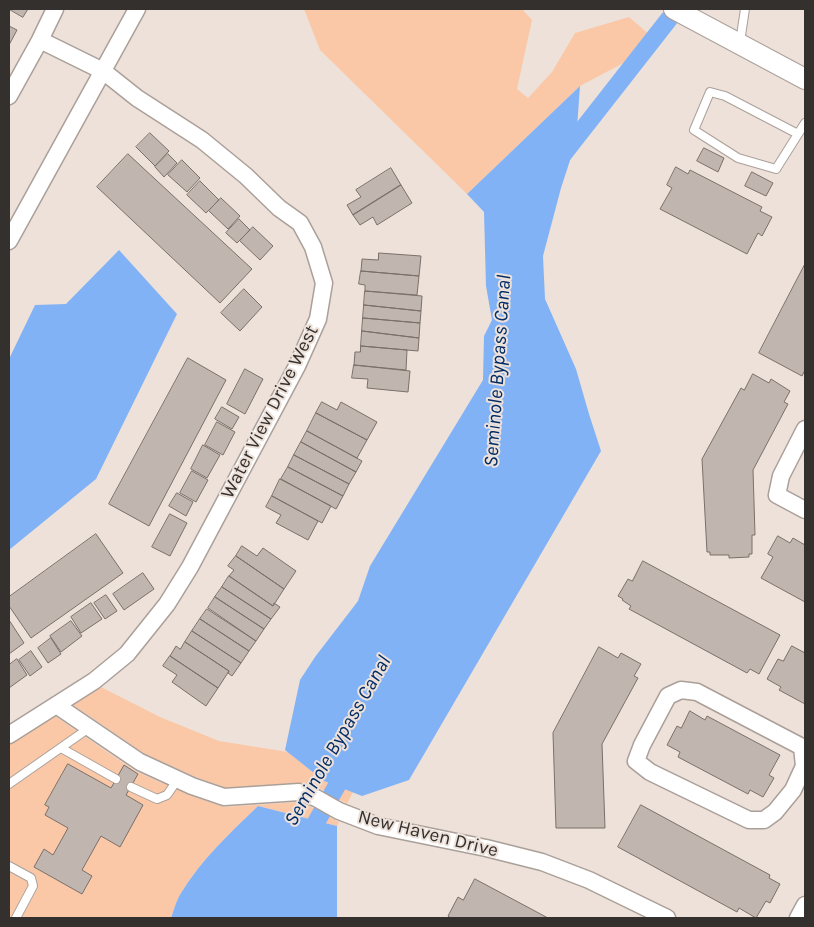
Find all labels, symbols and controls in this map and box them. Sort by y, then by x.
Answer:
water label: Seminole Bypass Canal [479,274,517,468]
street label: Water View Drive West [216,321,324,503]
water label: Seminole Bypass Canal [279,652,397,830]
street label: New Haven Drive [355,806,501,862]

